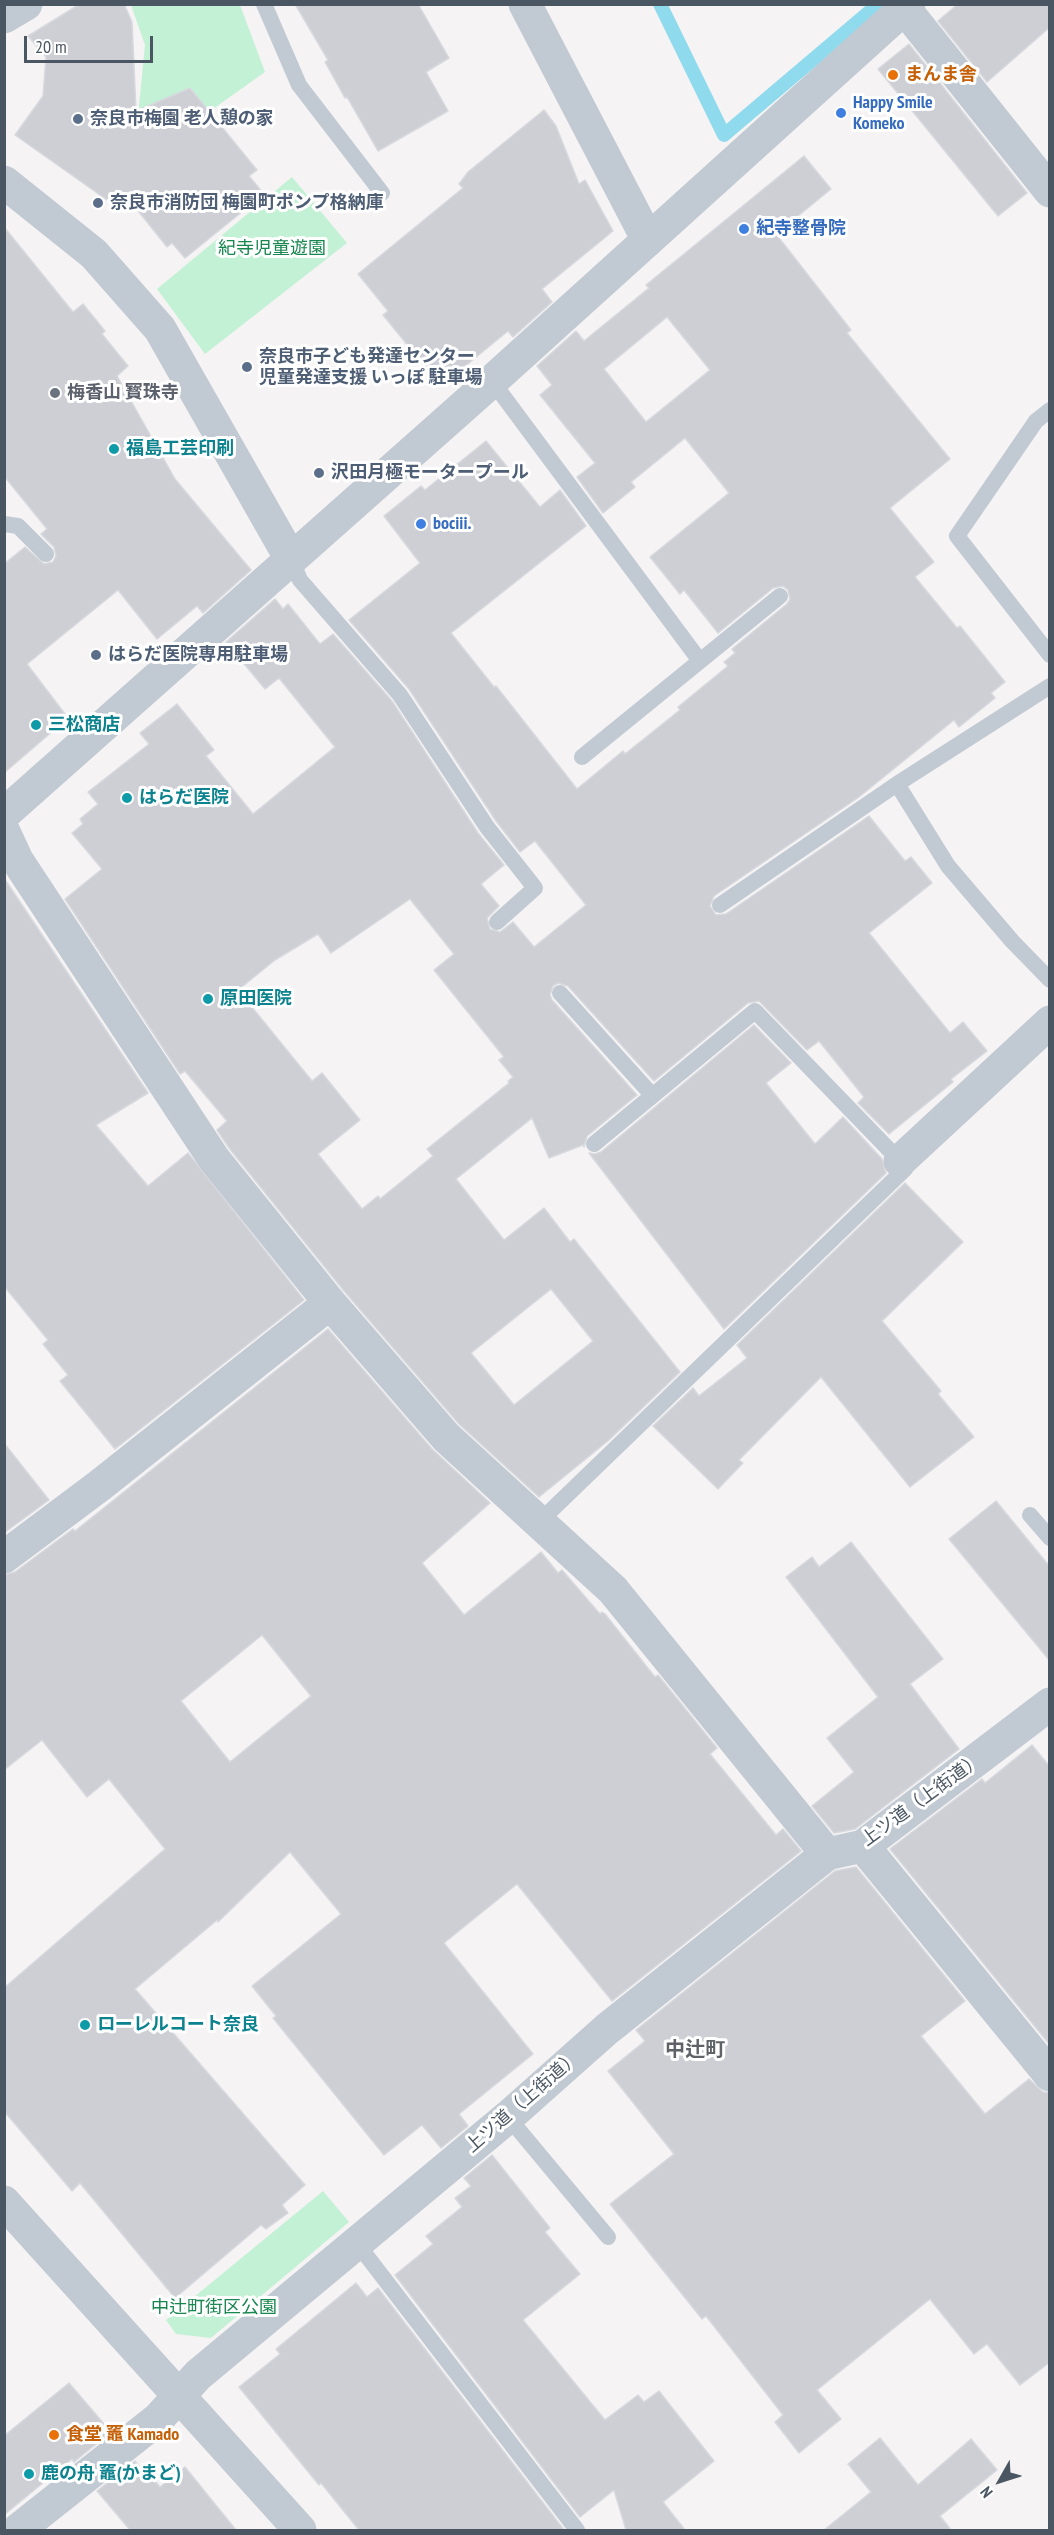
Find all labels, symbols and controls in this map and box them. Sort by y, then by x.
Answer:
scale bar [27,24,156,62]
text: 20 m [35,35,67,58]
place label: まんま舎 [905,64,977,86]
marker: まんま舎 [886,68,900,82]
place label: Happy Smile Komeko [853,92,933,134]
marker: Happy Smile Komeko [834,106,848,120]
place label: 奈良市梅園 老人憩の家 [90,108,274,130]
marker: 奈良市梅園 老人憩の家 [71,112,85,126]
place label: 奈良市消防団 梅園町ポンプ格納庫 [110,192,384,214]
marker: 奈良市消防団 梅園町ポンプ格納庫 [91,196,105,210]
place label: 紀寺整骨院 [756,218,846,240]
marker: 紀寺整骨院 [737,222,751,236]
park label: 紀寺児童遊園 [218,238,326,260]
place label: 奈良市子ども発達センター 児童発達支援 いっぽ 駐車場 [259,346,482,388]
marker: 奈良市子ども発達センター 児童発達支援 いっぽ 駐車場 [240,360,254,374]
place label: 梅香山 寳珠寺 [67,382,179,404]
marker: 梅香山 寳珠寺 [48,386,62,400]
place label: 福島工芸印刷 [126,438,234,460]
marker: 福島工芸印刷 [107,442,121,456]
place label: 沢田月極モータープール [331,462,529,484]
marker: 沢田月極モータープール [312,466,326,480]
place label: bociii. [433,513,471,535]
marker: bociii. [414,517,428,531]
place label: はらだ医院専用駐車場 [108,644,288,666]
marker: はらだ医院専用駐車場 [89,648,103,662]
place label: 三松商店 [48,714,120,736]
marker: 三松商店 [29,718,43,732]
place label: はらだ医院 [139,787,229,809]
marker: はらだ医院 [120,791,134,805]
place label: 原田医院 [220,988,292,1010]
marker: 原田医院 [201,992,215,1006]
street label: 上ツ道（上街道） [857,1749,987,1851]
place label: ローレルコート奈良 [97,2014,259,2036]
marker: ローレルコート奈良 [78,2018,92,2032]
district label: 中辻町 [665,2038,725,2062]
street label: 上ツ道（上街道） [462,2047,584,2157]
park label: 中辻町街区公園 [151,2297,277,2319]
place label: 食堂 竈 Kamado [66,2424,179,2446]
marker: 食堂 竈 Kamado [47,2428,61,2442]
north arrow [970,2451,1030,2511]
place label: 鹿の舟 竈(かまど) [41,2463,181,2485]
marker: 鹿の舟 竈(かまど) [22,2467,36,2481]
text: N [976,2483,997,2502]

